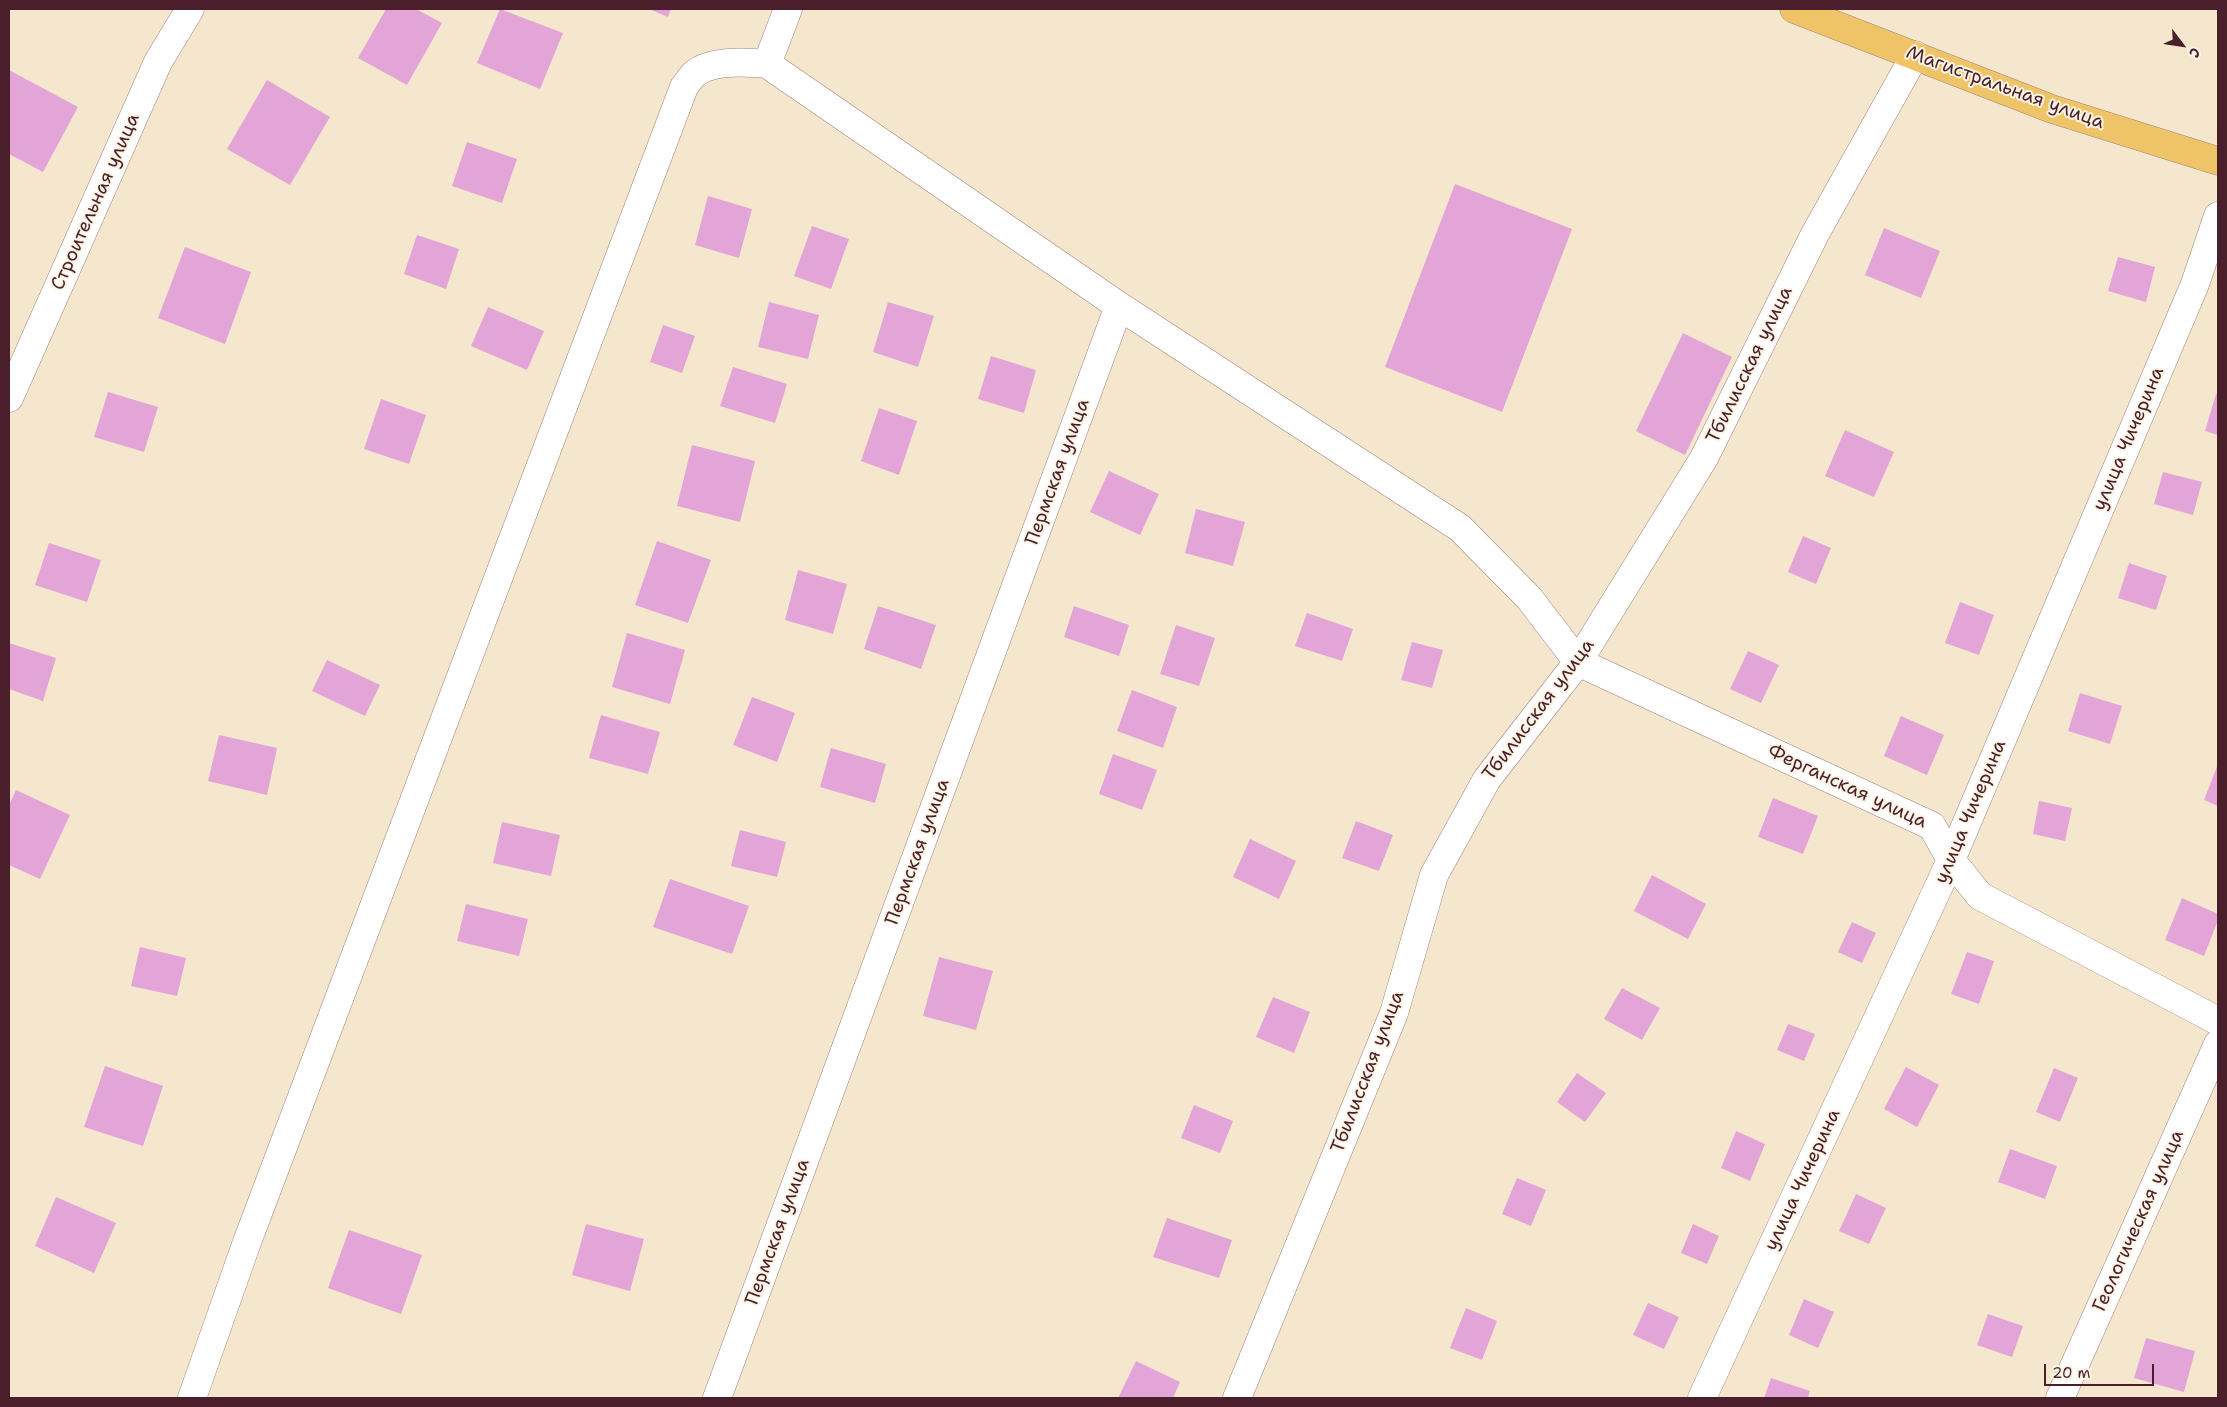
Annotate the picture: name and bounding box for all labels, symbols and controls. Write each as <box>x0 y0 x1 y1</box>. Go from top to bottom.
north arrow <box>2157 20 2207 70</box>
street label: Магистральная улица <box>1903 42 2107 134</box>
text: С <box>2185 44 2205 61</box>
street label: Строительная улица <box>47 110 145 294</box>
street label: Тбилисская улица <box>1702 283 1798 447</box>
street label: улица Чичерина <box>2088 364 2170 514</box>
street label: Пермская улица <box>1021 396 1095 548</box>
street label: Тбилисская улица <box>1478 635 1600 785</box>
street label: улица Чичерина <box>1930 737 2012 887</box>
street label: Ферганская улица <box>1764 740 1930 834</box>
street label: Пермская улица <box>881 776 955 928</box>
street label: Тбилисская улица <box>1327 988 1409 1156</box>
street label: улица Чичерина <box>1760 1106 1846 1254</box>
street label: Геологическая улица <box>2089 1127 2189 1315</box>
street label: Пермская улица <box>741 1156 815 1308</box>
scale bar <box>2047 1354 2157 1386</box>
text: 20 m <box>2052 1363 2091 1383</box>

